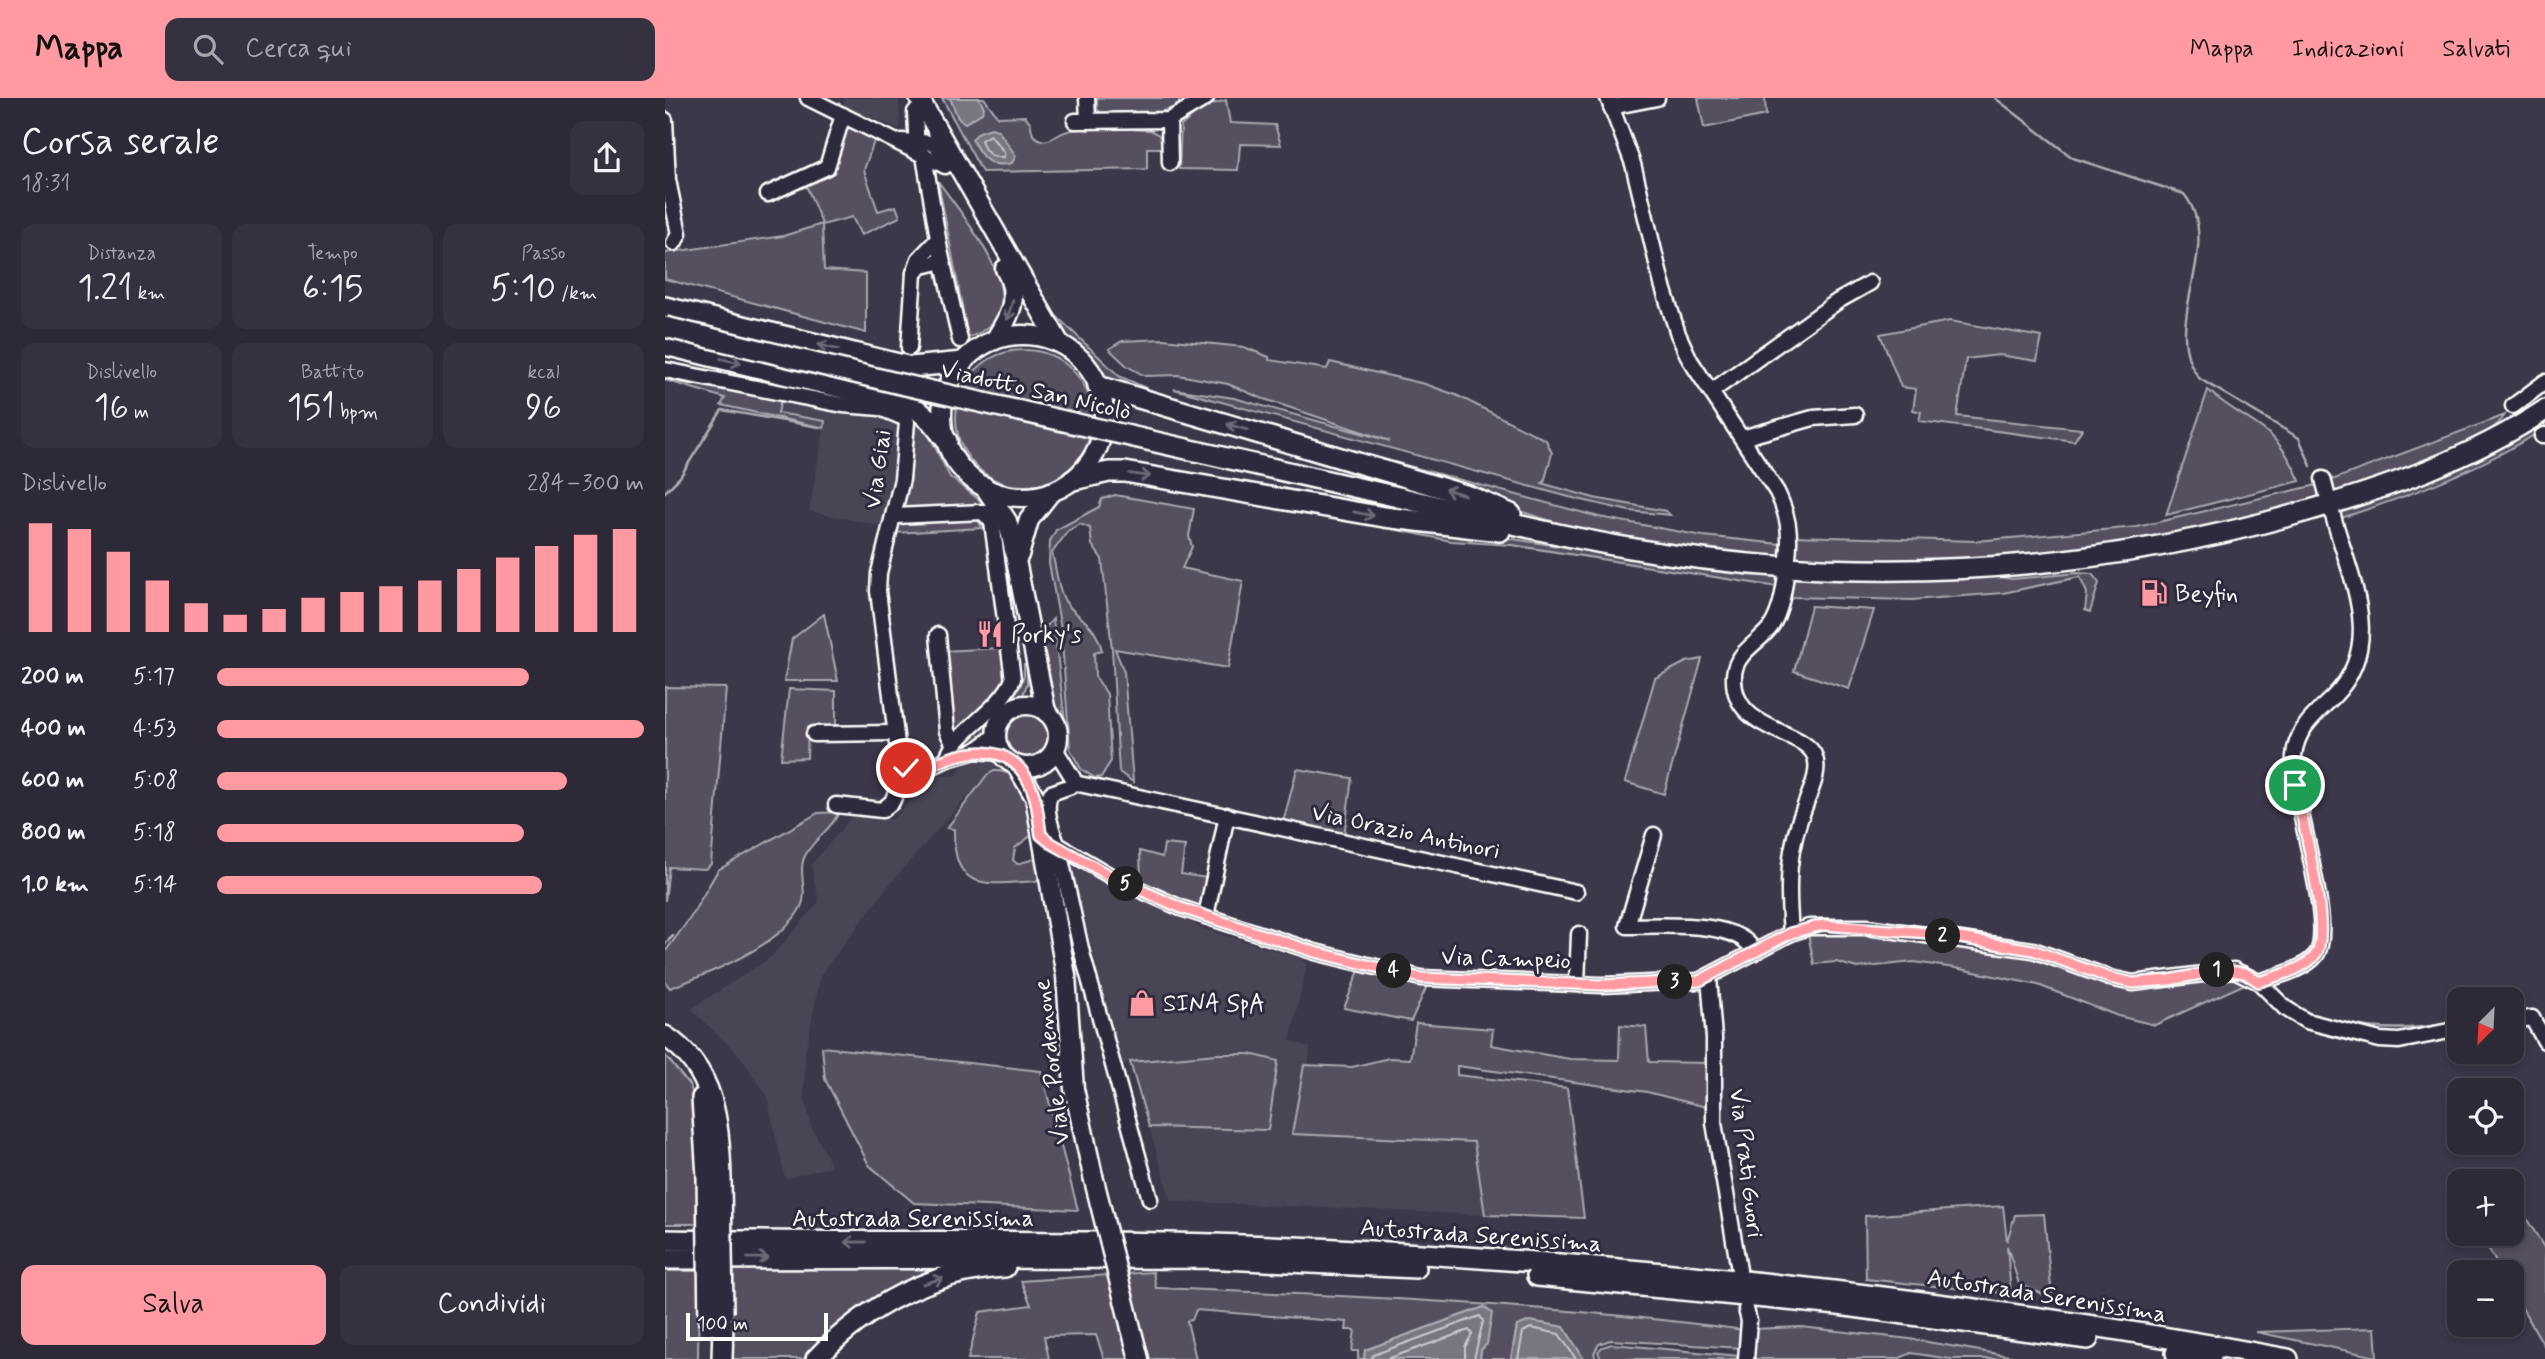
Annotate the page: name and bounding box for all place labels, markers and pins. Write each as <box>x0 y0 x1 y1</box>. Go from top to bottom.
fuel station icon: Beyfin <box>2139 578 2169 608</box>
place label: Beyfin <box>2175 579 2238 610</box>
restaurant icon: Porky's <box>975 619 1005 649</box>
place label: Porky's <box>1011 620 1082 651</box>
pin <box>876 738 936 798</box>
pin <box>2265 755 2325 815</box>
pin: 5 <box>1109 866 1143 902</box>
pin: 2 <box>1925 918 1961 954</box>
pin: 1 <box>2199 952 2235 988</box>
pin: 4 <box>1377 954 1411 988</box>
pin: 3 <box>1657 964 1693 1000</box>
shop icon: SINA SpA <box>1127 988 1157 1018</box>
place label: SINA SpA <box>1163 989 1265 1020</box>

